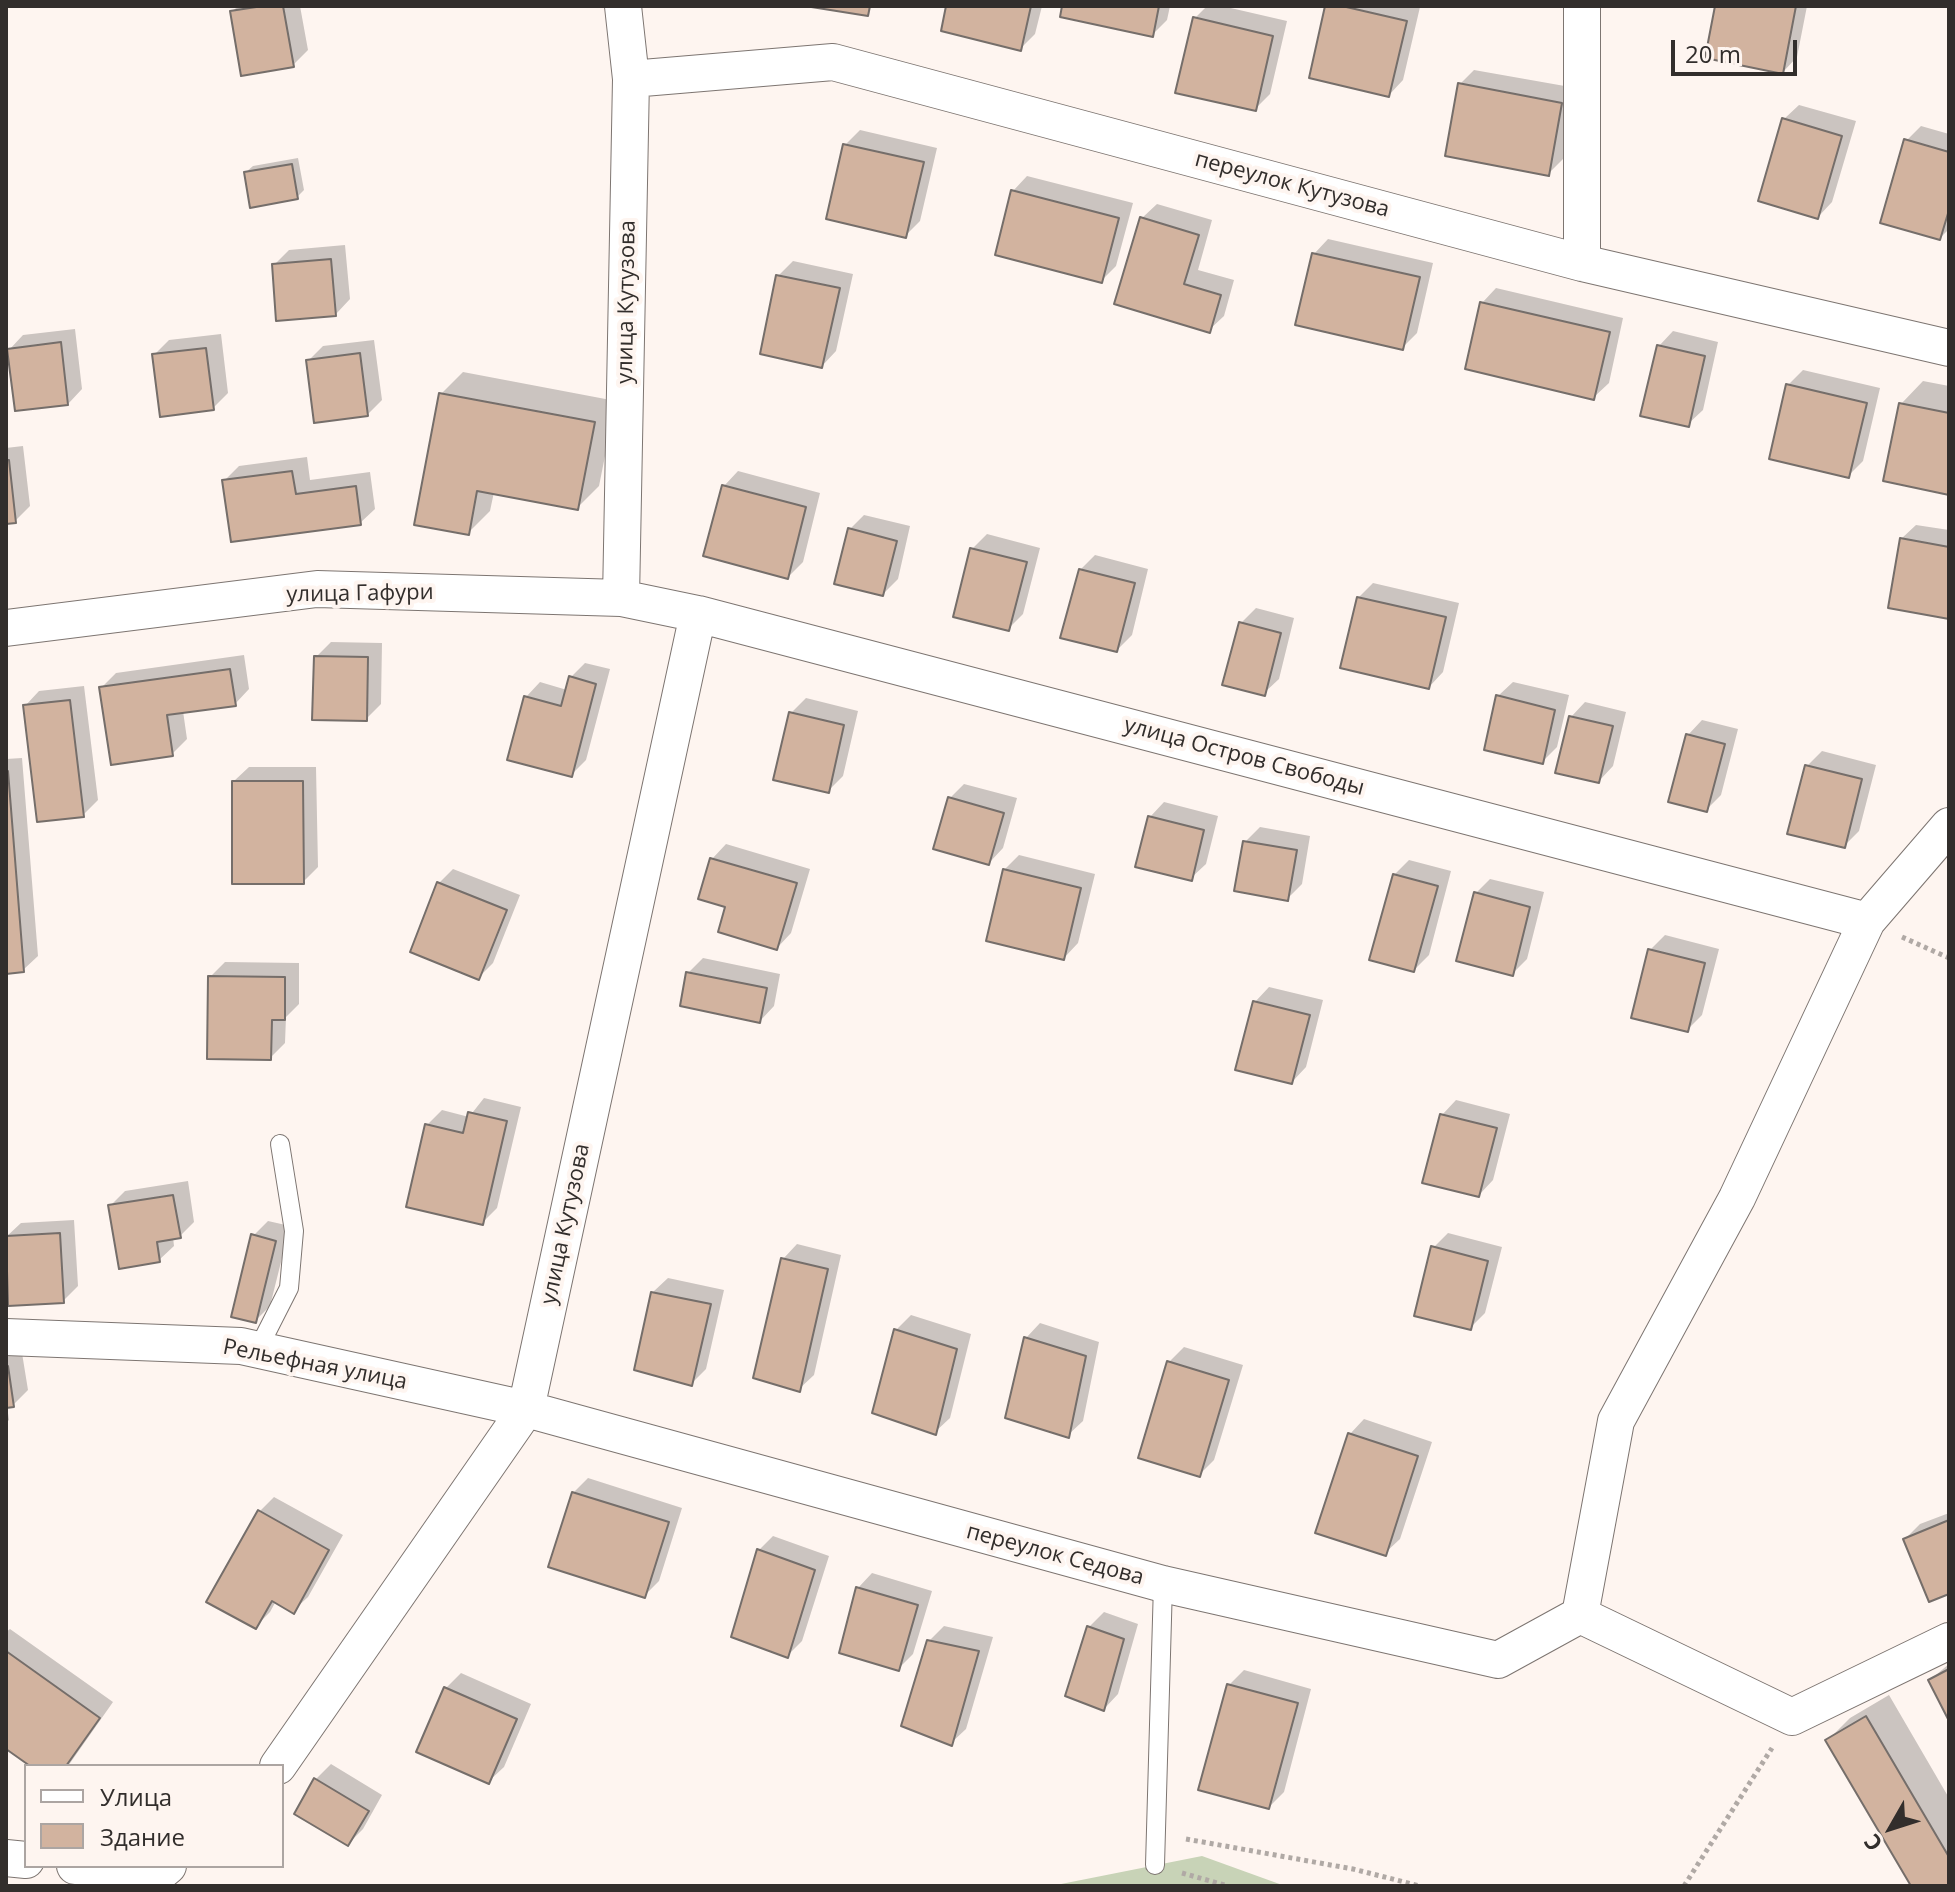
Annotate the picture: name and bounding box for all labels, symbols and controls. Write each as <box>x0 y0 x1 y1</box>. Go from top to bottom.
scale bar <box>1675 24 1801 74</box>
text: 20 m <box>1685 37 1741 70</box>
street label: переулок Кутузова <box>1192 146 1392 224</box>
street label: улица Кутузова <box>612 220 642 384</box>
street label: улица Гафури <box>286 580 434 608</box>
street label: улица Остров Свободы <box>1121 712 1367 802</box>
street label: улица Кутузова <box>536 1141 596 1307</box>
street label: Рельефная улица <box>221 1334 409 1396</box>
street label: переулок Седова <box>963 1519 1147 1591</box>
legend <box>24 1764 284 1868</box>
text: Улица <box>100 1780 172 1813</box>
north arrow <box>1851 1788 1931 1868</box>
text: Здание <box>100 1820 185 1853</box>
text: С <box>1856 1828 1888 1858</box>

